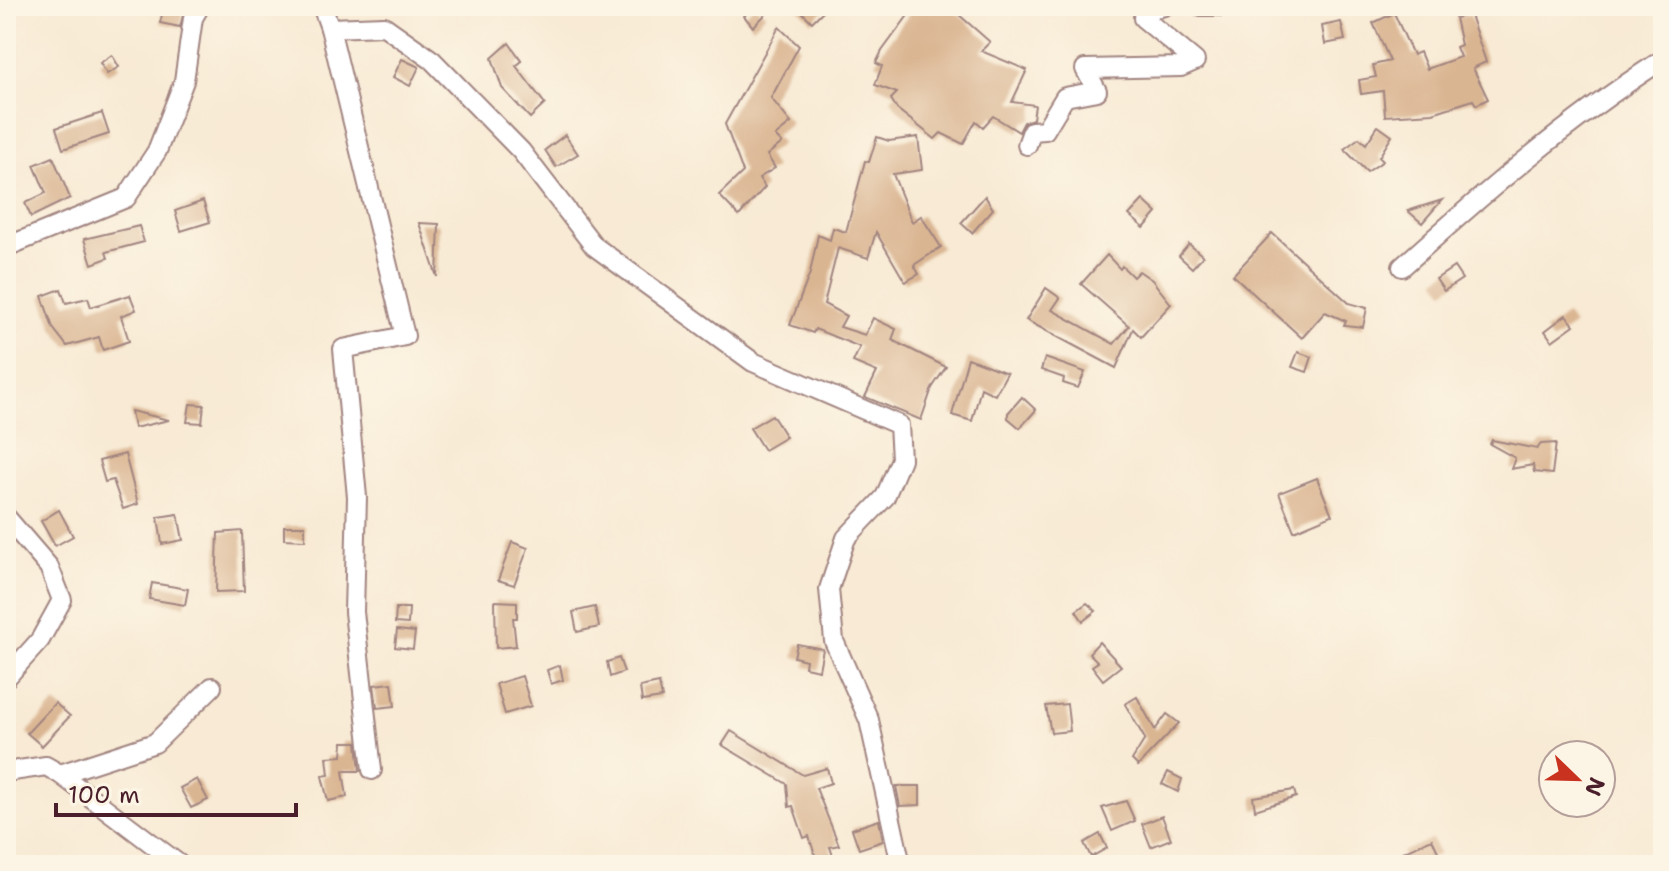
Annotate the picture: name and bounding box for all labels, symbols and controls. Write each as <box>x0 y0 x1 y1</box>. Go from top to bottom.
north arrow <box>1537 739 1617 819</box>
scale bar <box>56 767 296 817</box>
text: N <box>1578 773 1612 800</box>
text: 100 m <box>68 779 140 811</box>

